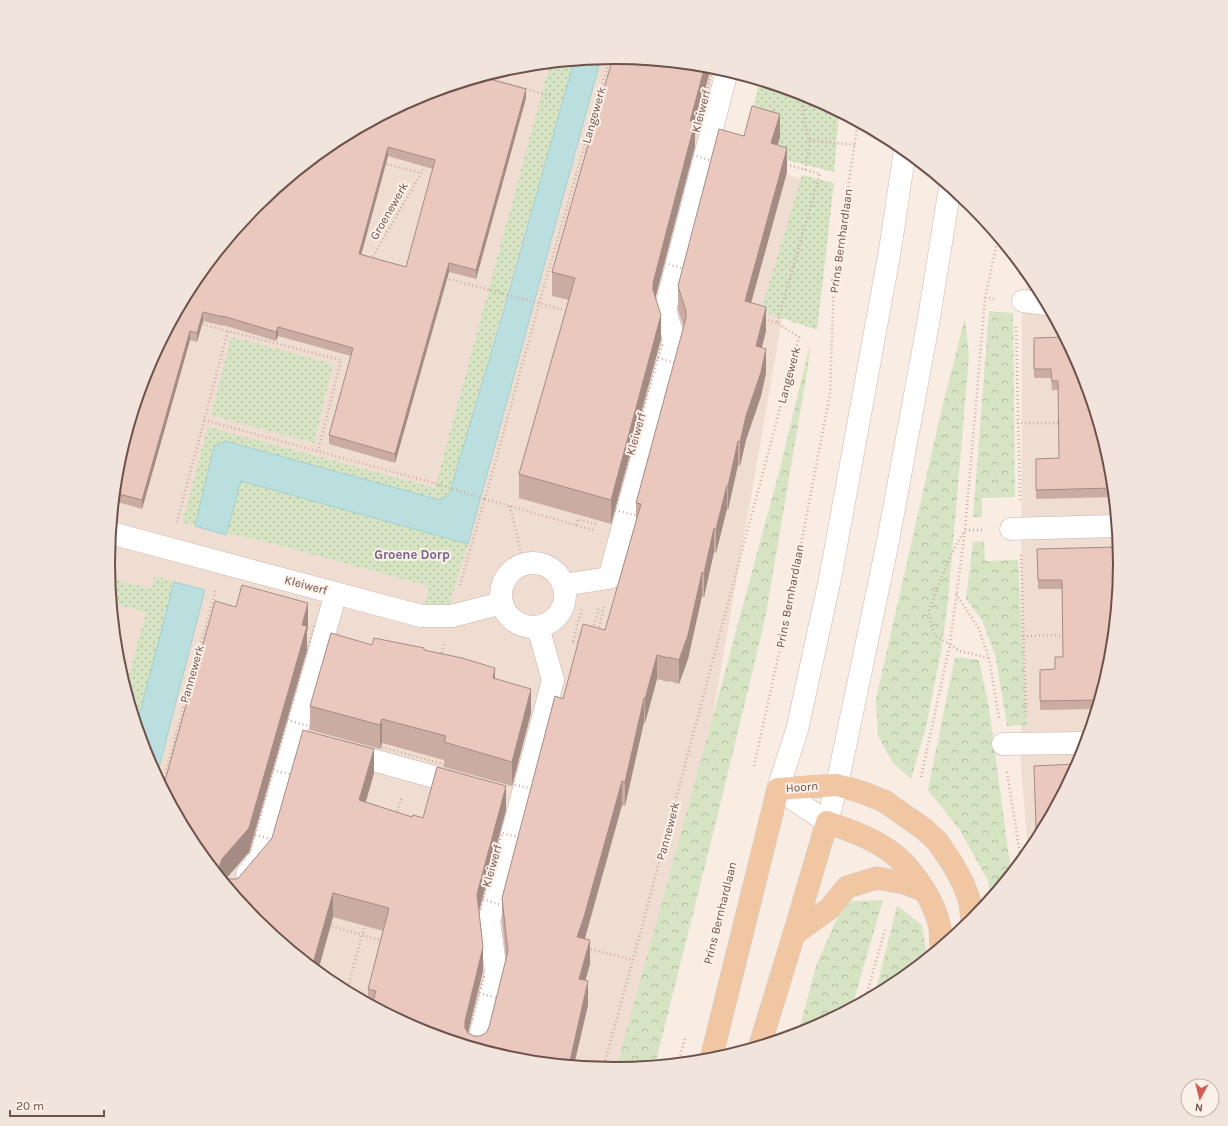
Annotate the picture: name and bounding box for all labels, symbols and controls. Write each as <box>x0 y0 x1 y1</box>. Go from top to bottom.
street label: Langewerk <box>579 85 609 145</box>
street label: Kleiwerf <box>689 87 714 134</box>
street label: Groenewerk <box>367 180 411 242</box>
street label: Prins Bernhardlaan <box>827 188 855 294</box>
street label: Langewerk <box>775 345 803 405</box>
street label: Kleiwerf <box>623 410 649 457</box>
street label: Prins Bernhardlaan <box>773 543 807 649</box>
district label: Groene Dorp <box>374 547 450 562</box>
street label: Kleiwerf <box>283 573 330 598</box>
street label: Pannewerk <box>177 643 207 705</box>
street label: Hoorn <box>785 779 819 795</box>
street label: Pannewerk <box>653 800 683 862</box>
street label: Kleiwerf <box>479 842 505 889</box>
street label: Prins Bernhardlaan <box>700 860 740 966</box>
north arrow <box>1180 1078 1220 1118</box>
scale bar <box>10 1092 104 1118</box>
text: 20 m <box>16 1099 44 1113</box>
text: N <box>1194 1100 1204 1114</box>

